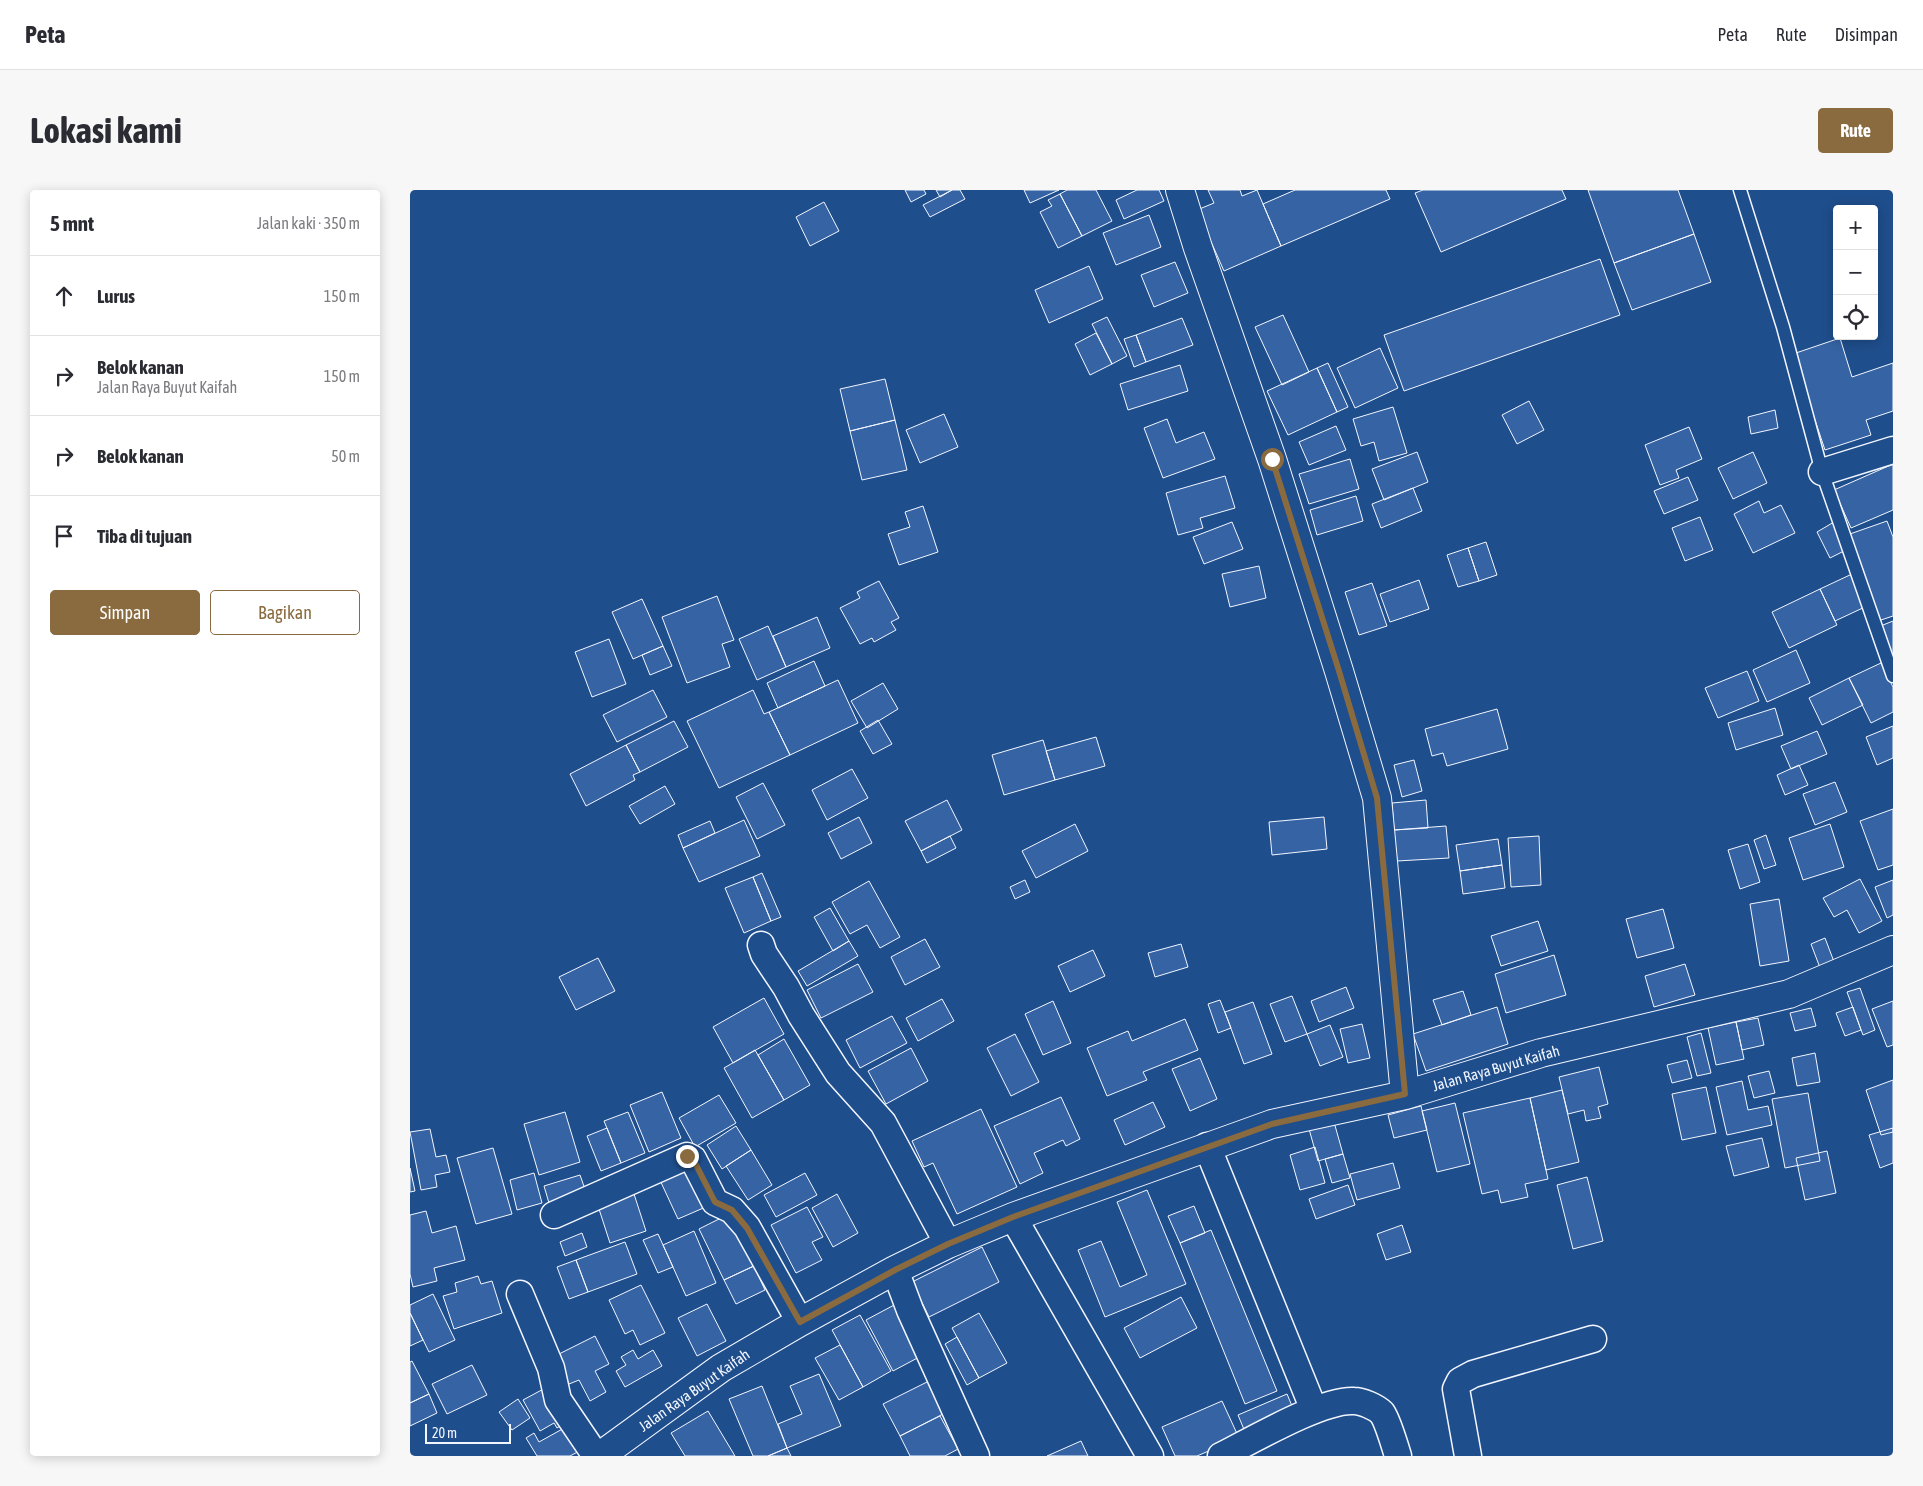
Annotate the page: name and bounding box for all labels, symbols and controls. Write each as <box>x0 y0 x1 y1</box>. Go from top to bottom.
text: Peta <box>25 21 66 48</box>
text: Peta <box>1717 24 1748 45</box>
text: Rute <box>1776 24 1807 45</box>
text: Disimpan <box>1835 24 1898 45</box>
button: Rute <box>1818 108 1893 153</box>
text: Lokasi kami <box>30 110 182 150</box>
map controls <box>1833 205 1878 340</box>
button: + <box>1833 205 1878 250</box>
text: 5 mnt <box>50 211 94 235</box>
text: Jalan kaki · 350 m <box>257 214 360 232</box>
button: − <box>1833 250 1878 295</box>
icon: ahead <box>50 282 78 310</box>
text: Lurus <box>97 285 135 307</box>
text: 150 m <box>324 287 360 305</box>
button: locate <box>1833 295 1878 340</box>
text: Belok kanan <box>97 356 184 378</box>
icon: right <box>50 362 78 390</box>
text: 150 m <box>324 367 360 385</box>
text: Jalan Raya Buyut Kaifah <box>97 378 237 396</box>
icon: right <box>50 442 78 470</box>
text: Belok kanan <box>97 445 184 467</box>
text: 50 m <box>331 447 360 465</box>
route start <box>1261 448 1284 471</box>
icon: arrive <box>50 522 78 550</box>
text: Tiba di tujuan <box>97 525 192 547</box>
button: Simpan <box>50 590 200 635</box>
button: Bagikan <box>210 590 360 635</box>
street label: Jalan Raya Buyut Kaifah <box>1430 1042 1562 1094</box>
route end <box>676 1145 699 1168</box>
street label: Jalan Raya Buyut Kaifah <box>635 1345 753 1435</box>
scale bar <box>425 1421 511 1444</box>
text: 20 m <box>432 1425 457 1441</box>

